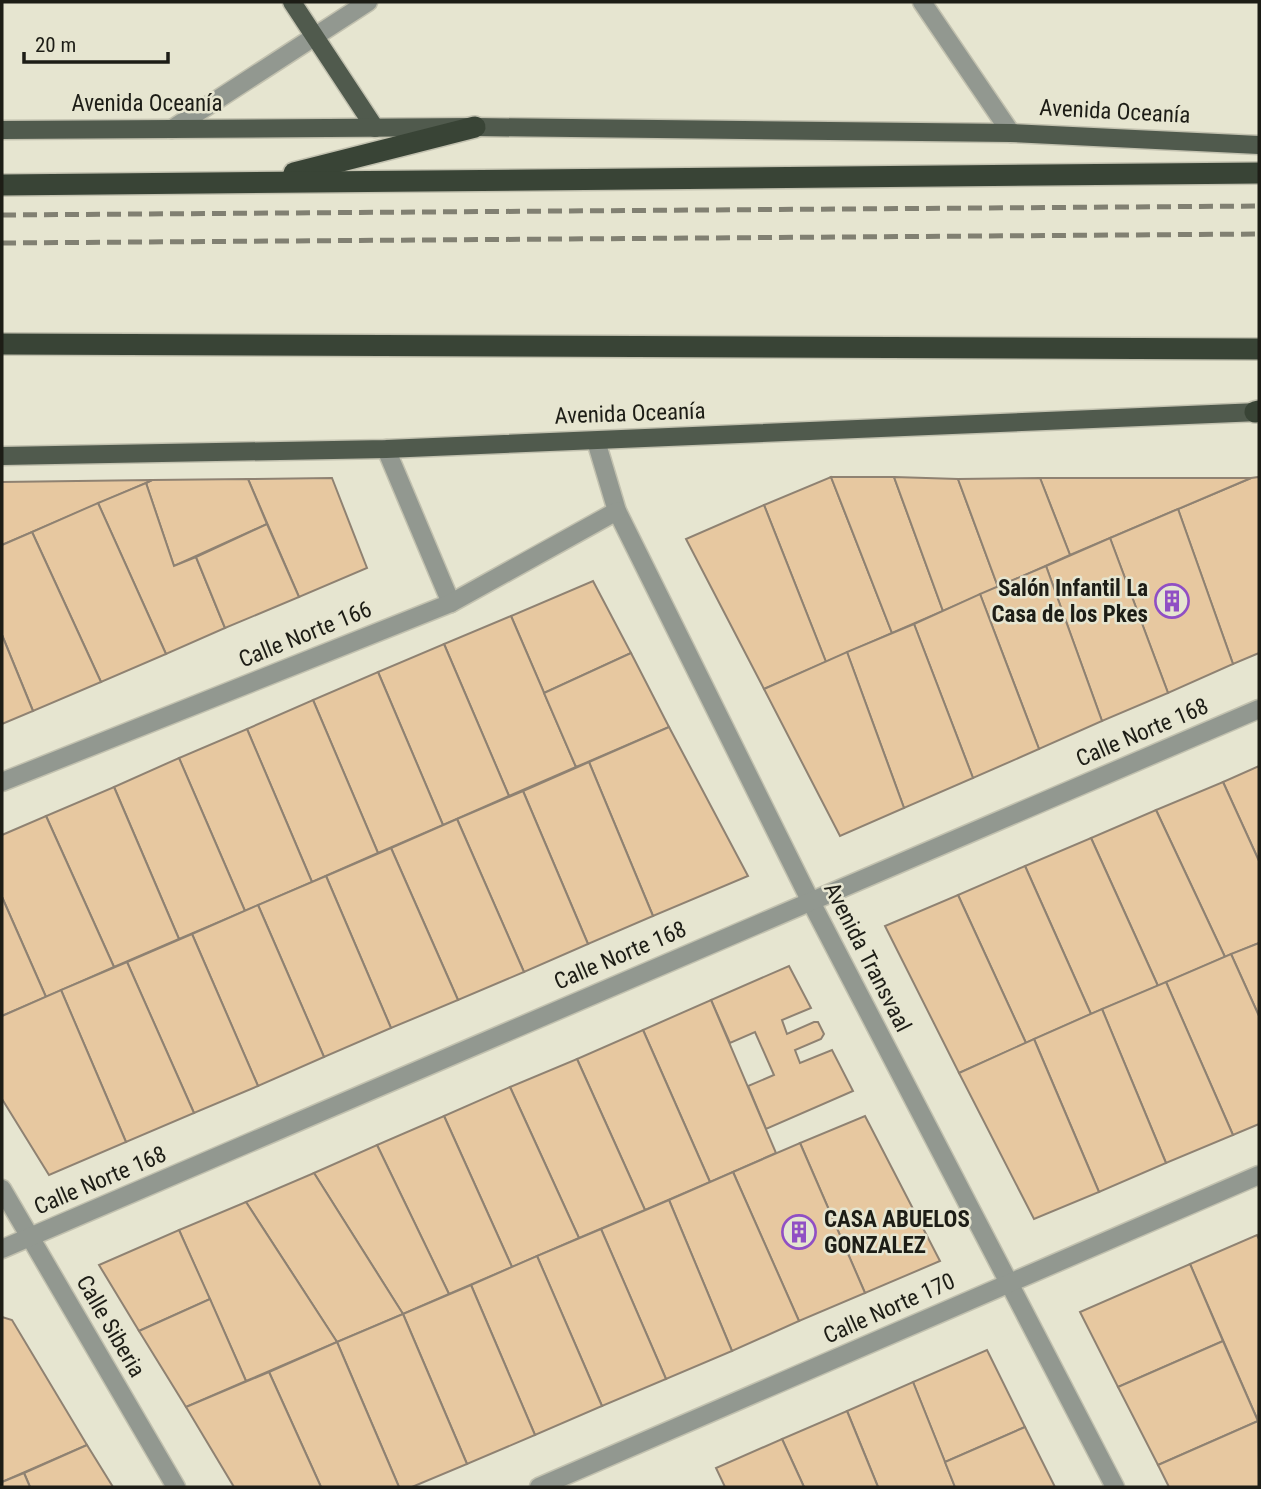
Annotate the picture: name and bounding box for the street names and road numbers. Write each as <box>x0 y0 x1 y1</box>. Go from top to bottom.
street label: Avenida Oceanía <box>71 90 223 117</box>
street label: Avenida Oceanía <box>1039 94 1191 129</box>
street label: Avenida Oceanía <box>554 397 706 430</box>
street label: Calle Norte 166 <box>235 596 376 673</box>
street label: Calle Norte 168 <box>1072 692 1212 772</box>
street label: Avenida Transvaal <box>818 878 917 1036</box>
street label: Calle Norte 168 <box>550 915 690 995</box>
street label: Calle Norte 168 <box>30 1140 170 1220</box>
street label: Calle Norte 170 <box>819 1267 959 1349</box>
street label: Calle Siberia <box>71 1270 151 1382</box>

